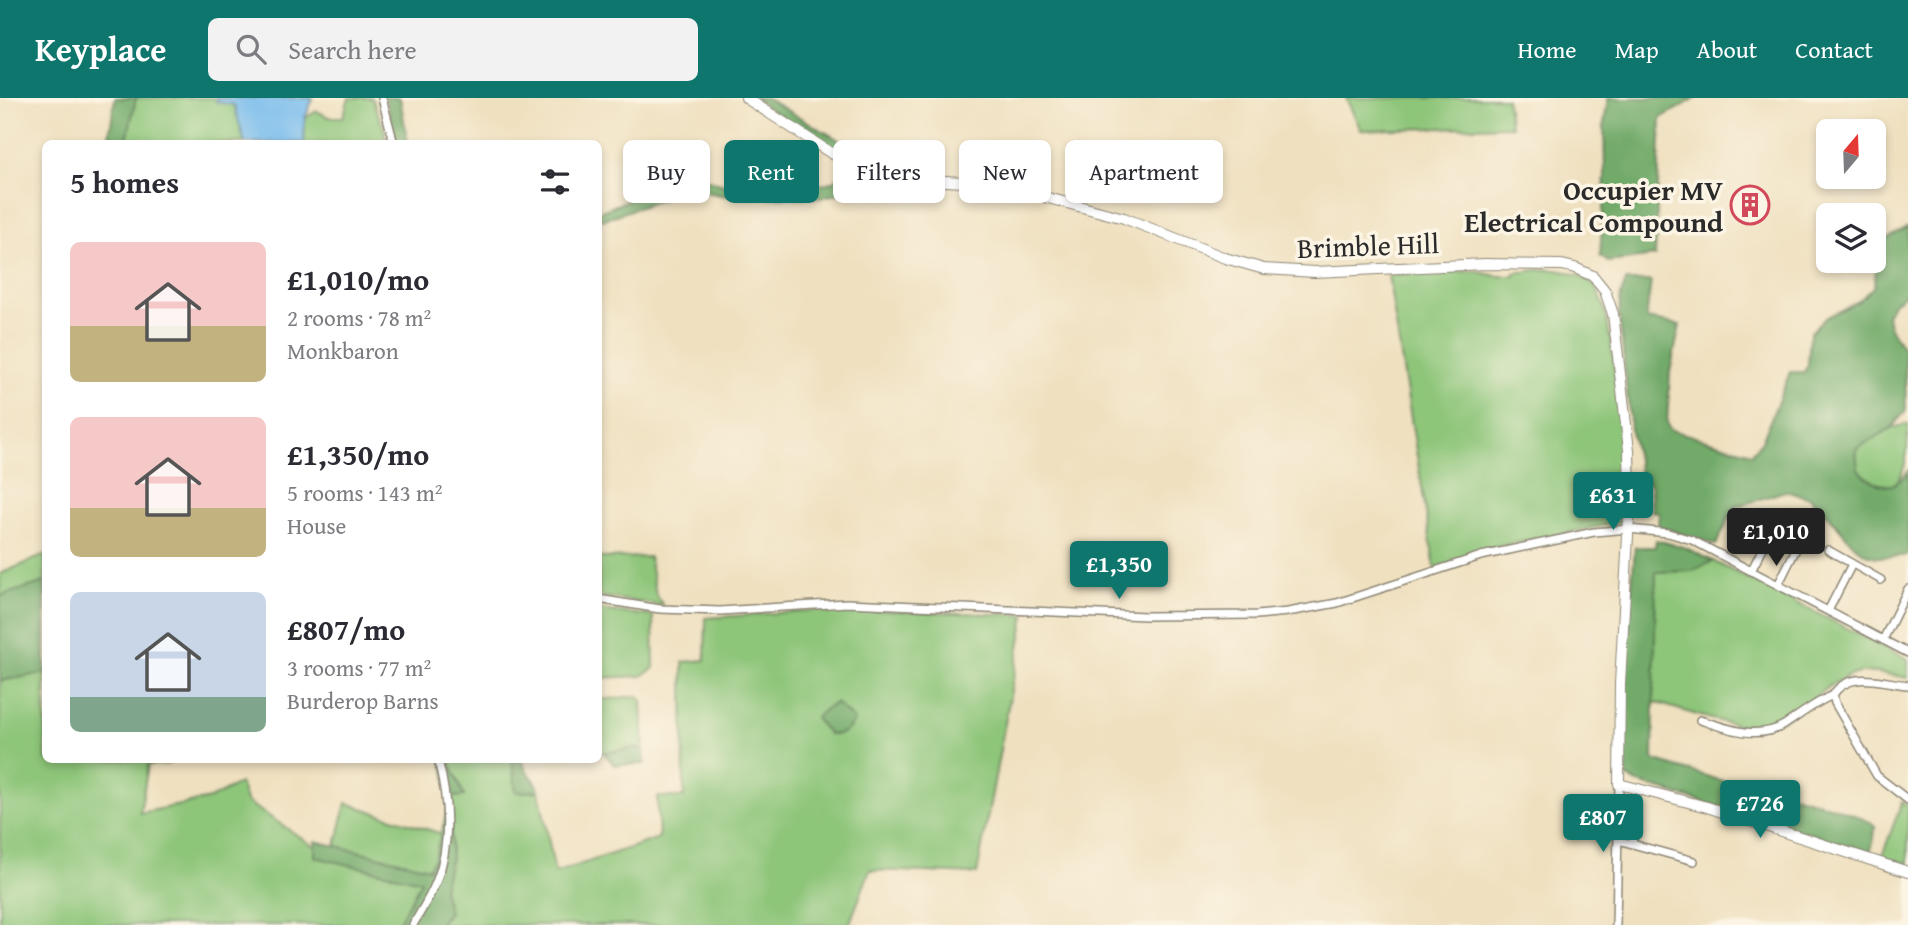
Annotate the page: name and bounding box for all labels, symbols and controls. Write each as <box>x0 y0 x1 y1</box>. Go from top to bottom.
search box <box>208 18 698 81</box>
text: Keyplace <box>35 25 166 73</box>
icon: search <box>232 30 270 68</box>
text: Search here <box>288 30 417 69</box>
text: Home <box>1518 32 1577 67</box>
text: Map <box>1615 32 1659 67</box>
text: About <box>1697 32 1757 67</box>
text: Contact <box>1795 32 1873 67</box>
north arrow <box>1816 119 1886 189</box>
map controls <box>1816 119 1886 273</box>
chip: Buy <box>623 140 710 203</box>
chip: Rent <box>724 140 819 203</box>
chip: Filters <box>833 140 945 203</box>
chip: New <box>959 140 1051 203</box>
chip: Apartment <box>1065 140 1223 203</box>
text: 5 homes <box>70 160 179 204</box>
icon: filters <box>536 163 574 201</box>
place label: Occupier MV Electrical Compound <box>1464 169 1724 242</box>
building icon: Occupier MV Electrical Compound <box>1729 184 1771 226</box>
button: layers <box>1816 203 1886 273</box>
street label: Brimble Hill <box>1296 222 1440 268</box>
text: £1,010/mo <box>287 257 429 301</box>
icon: home <box>126 270 210 354</box>
text: 2 rooms · 78 m² <box>287 301 431 334</box>
text: Monkbaron <box>287 334 399 367</box>
text: £1,350/mo <box>287 432 429 476</box>
icon: home <box>126 445 210 529</box>
pin: £631 <box>1572 472 1654 532</box>
text: 5 rooms · 143 m² <box>287 476 442 509</box>
text: £631 <box>1589 478 1637 511</box>
pin: £1,010 <box>1719 508 1833 568</box>
text: House <box>287 509 346 542</box>
text: £1,010 <box>1743 514 1809 547</box>
pin: £1,350 <box>1062 542 1176 601</box>
text: £1,350 <box>1086 547 1152 580</box>
text: £807/mo <box>287 607 405 651</box>
icon: home <box>126 620 210 704</box>
text: 3 rooms · 77 m² <box>287 651 431 684</box>
text: Burderop Barns <box>287 684 439 717</box>
pin: £726 <box>1719 780 1801 840</box>
text: £726 <box>1736 786 1784 819</box>
pin: £807 <box>1562 794 1644 854</box>
text: £807 <box>1579 800 1627 833</box>

